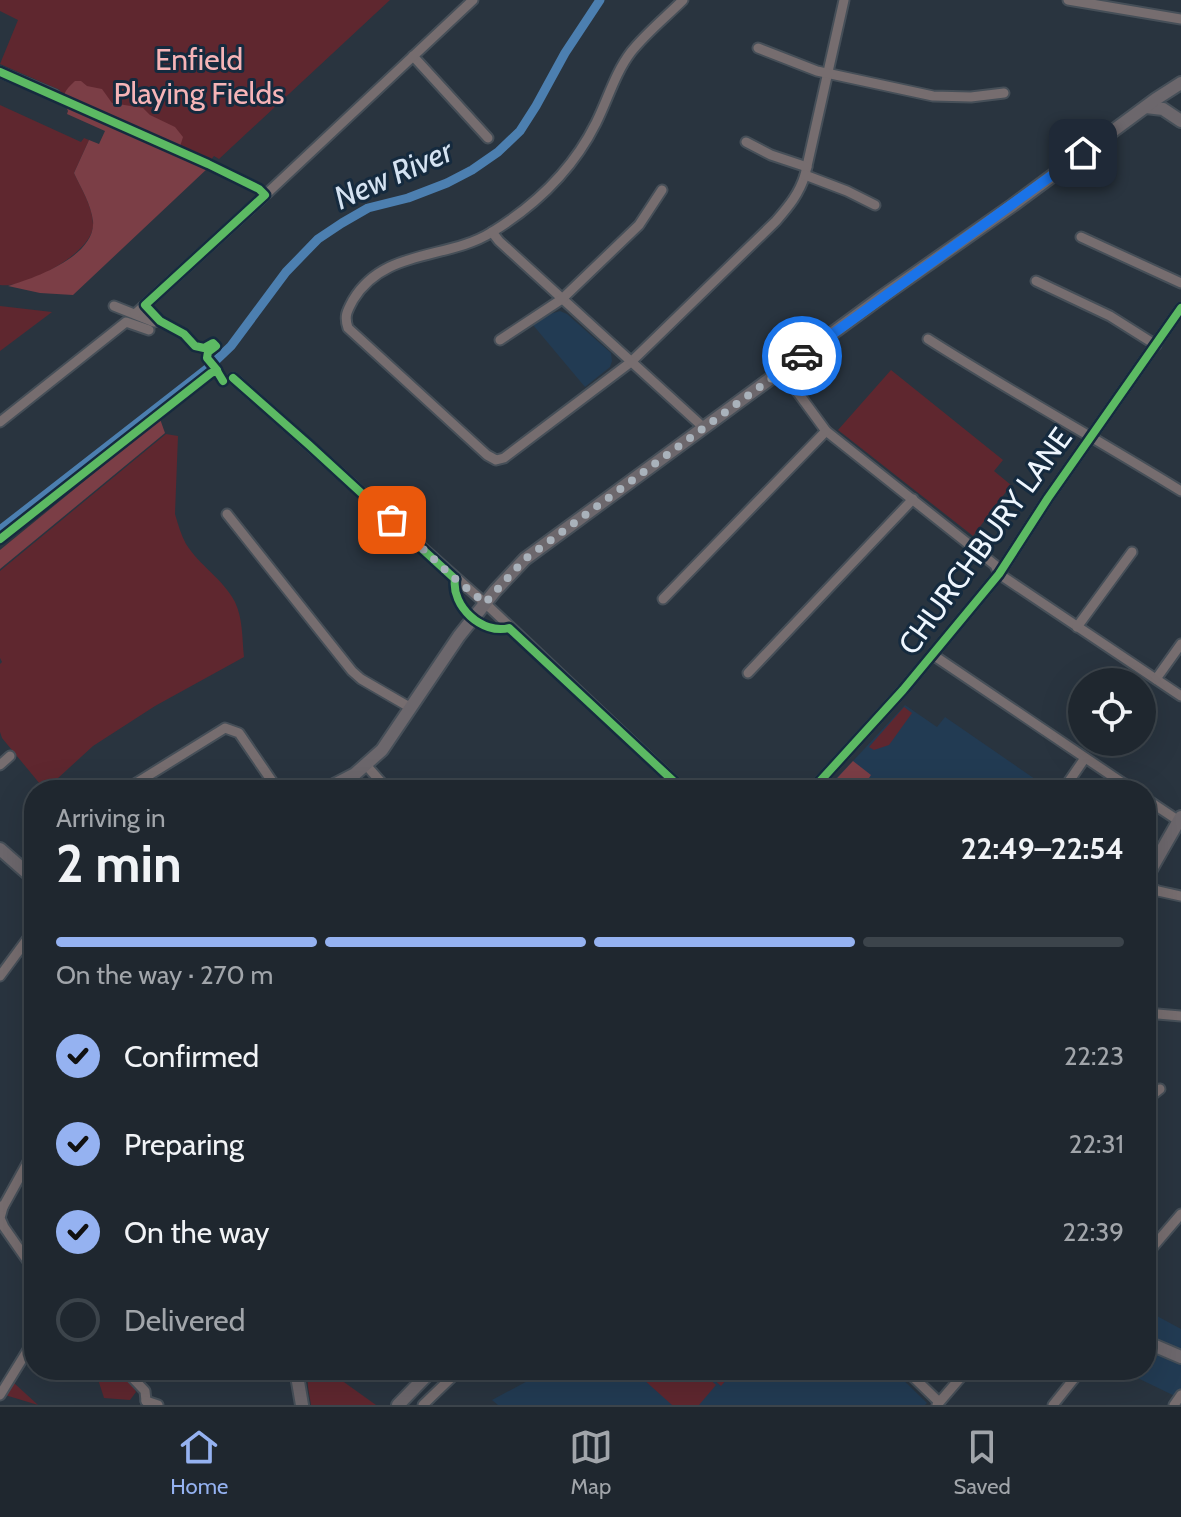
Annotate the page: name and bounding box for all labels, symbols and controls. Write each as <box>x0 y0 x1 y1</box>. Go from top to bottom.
park label: Enfield Playing Fields <box>113 41 285 112</box>
pin <box>1049 119 1117 187</box>
water label: New River <box>328 130 460 217</box>
icon: home <box>1061 131 1105 175</box>
courier <box>762 316 842 396</box>
icon: car <box>780 334 824 378</box>
street label: CHURCHBURY LANE <box>890 420 1080 662</box>
pin <box>358 486 426 554</box>
icon: bag <box>370 498 414 542</box>
map controls <box>1068 668 1156 756</box>
button: locate <box>1068 668 1156 756</box>
text: Arriving in <box>56 802 166 834</box>
text: 22:49–22:54 <box>961 830 1124 867</box>
text: 2 min <box>56 832 182 895</box>
text: On the way · 270 m <box>56 959 273 991</box>
icon: check <box>56 1034 100 1078</box>
text: Confirmed <box>124 1038 259 1075</box>
text: 22:23 <box>1064 1040 1124 1072</box>
icon: check <box>56 1122 100 1166</box>
text: Preparing <box>124 1126 244 1163</box>
text: 22:31 <box>1069 1128 1124 1160</box>
icon: check <box>56 1210 100 1254</box>
text: On the way <box>124 1214 269 1251</box>
text: 22:39 <box>1063 1216 1124 1248</box>
text: Delivered <box>124 1302 245 1339</box>
tab: Home <box>170 1425 228 1500</box>
tab: Map <box>569 1425 613 1500</box>
tab: Saved <box>954 1425 1011 1500</box>

